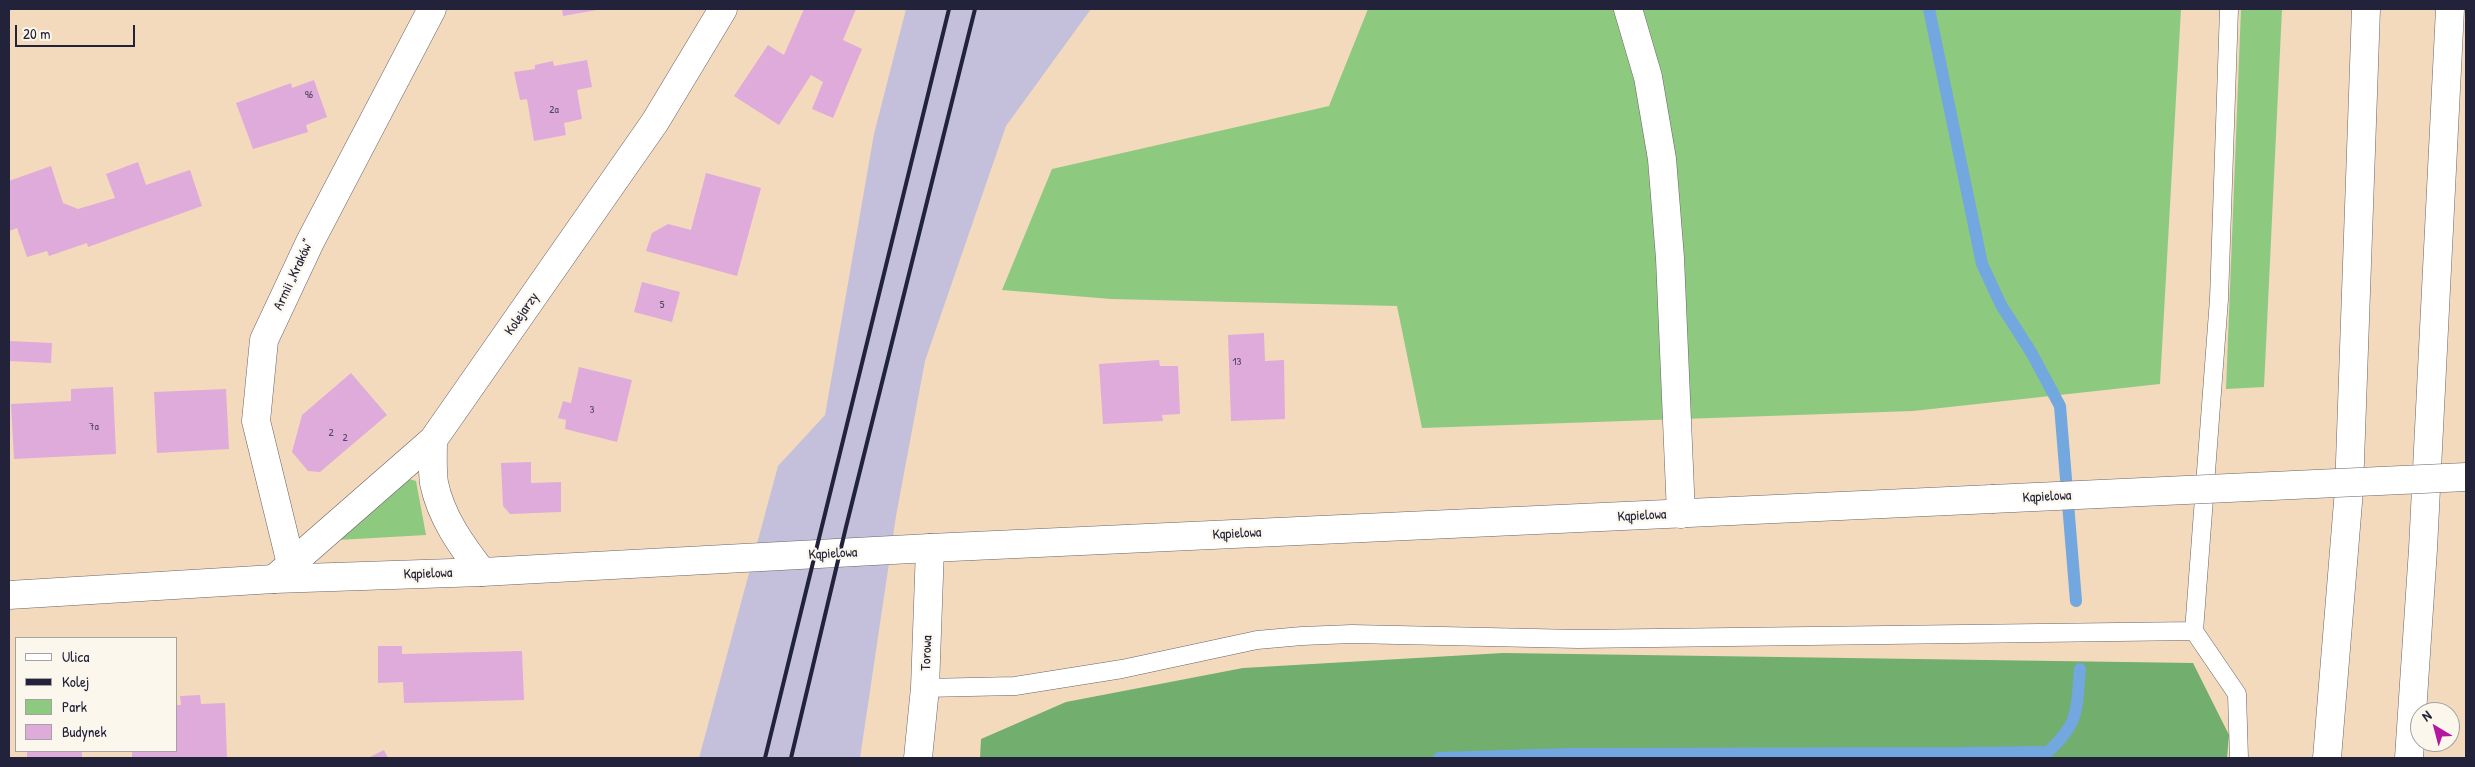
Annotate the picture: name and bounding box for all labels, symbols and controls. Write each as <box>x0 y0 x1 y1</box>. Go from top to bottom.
scale bar <box>18 15 138 47</box>
text: 20 m <box>23 23 50 44</box>
house number: 96 <box>305 88 313 102</box>
house number: 2a <box>549 103 559 117</box>
street label: Armii „Kraków” <box>270 237 318 313</box>
street label: Kolejarzy <box>501 289 543 339</box>
house number: 5 <box>660 298 664 312</box>
house number: 13 <box>1233 355 1241 369</box>
house number: 3 <box>590 403 594 417</box>
house number: 7a <box>89 420 99 434</box>
house number: 2 <box>328 426 334 440</box>
house number: 2 <box>342 431 348 445</box>
street label: Kąpielowa <box>2022 487 2072 507</box>
street label: Kąpielowa <box>1617 506 1667 526</box>
street label: Kąpielowa <box>1212 524 1262 544</box>
street label: Kąpielowa <box>808 544 858 564</box>
street label: Kąpielowa <box>403 565 453 583</box>
street label: Torowa <box>918 635 936 671</box>
legend <box>15 637 178 752</box>
text: Ulica <box>62 646 89 667</box>
text: Kolej <box>62 671 89 692</box>
text: Park <box>62 696 87 717</box>
north arrow <box>2410 702 2460 752</box>
text: N <box>2418 706 2435 725</box>
text: Budynek <box>62 721 107 742</box>

